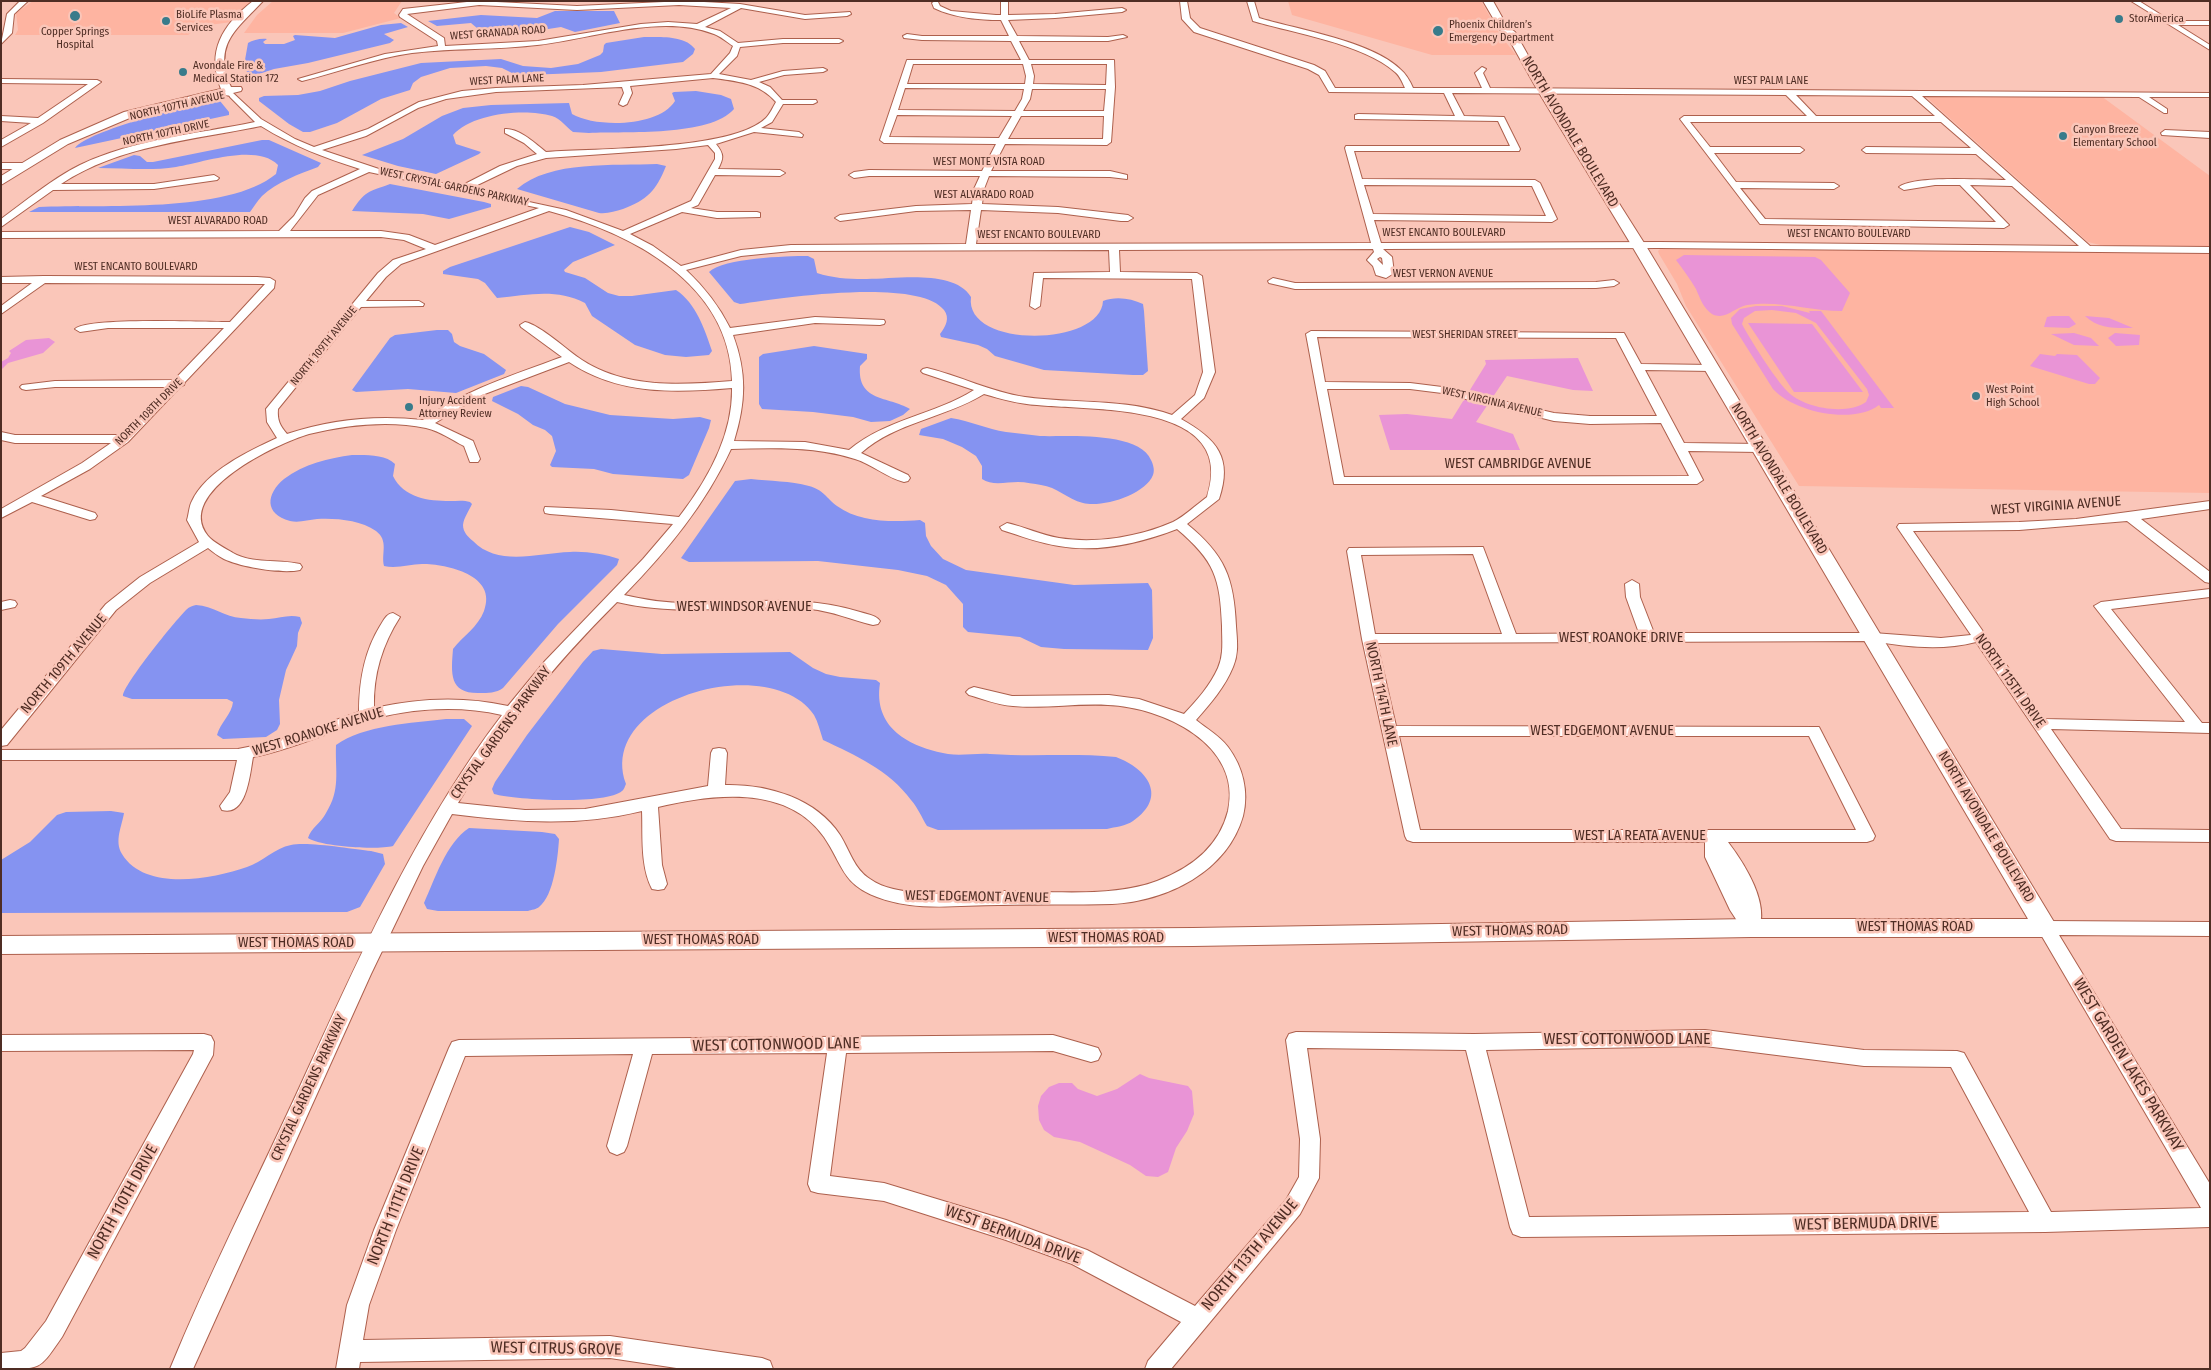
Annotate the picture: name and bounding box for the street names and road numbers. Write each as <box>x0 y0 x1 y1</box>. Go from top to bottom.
street label: WEST GRANADA ROAD <box>450 23 546 43</box>
street label: NORTH AVONDALE BOULEVARD <box>1518 53 1622 211</box>
street label: WEST PALM LANE <box>469 71 545 89</box>
street label: WEST PALM LANE <box>1734 74 1808 88</box>
street label: NORTH 107TH AVENUE <box>128 89 226 123</box>
street label: NORTH 107TH DRIVE <box>121 117 211 149</box>
street label: WEST MONTE VISTA ROAD <box>933 155 1045 169</box>
street label: WEST CRYSTAL GARDENS PARKWAY <box>378 165 530 209</box>
street label: WEST ALVARADO ROAD <box>934 188 1034 202</box>
street label: WEST ALVARADO ROAD <box>168 214 268 228</box>
street label: WEST ENCANTO BOULEVARD <box>1382 226 1506 240</box>
street label: WEST ENCANTO BOULEVARD <box>1787 227 1911 241</box>
street label: WEST ENCANTO BOULEVARD <box>977 228 1101 242</box>
street label: WEST ENCANTO BOULEVARD <box>74 260 198 274</box>
street label: WEST VERNON AVENUE <box>1393 267 1493 281</box>
street label: NORTH 109TH AVENUE <box>288 304 360 388</box>
street label: WEST SHERIDAN STREET <box>1412 328 1518 342</box>
street label: NORTH 108TH DRIVE <box>113 376 185 448</box>
street label: WEST VIRGINIA AVENUE <box>1441 384 1543 420</box>
street label: NORTH AVONDALE BOULEVARD <box>1727 400 1831 558</box>
street label: WEST CAMBRIDGE AVENUE <box>1445 456 1591 472</box>
street label: WEST VIRGINIA AVENUE <box>1990 493 2122 519</box>
street label: WEST WINDSOR AVENUE <box>677 599 811 615</box>
street label: NORTH 109TH AVENUE <box>18 611 110 717</box>
street label: WEST ROANOKE DRIVE <box>1559 630 1683 646</box>
street label: NORTH 115TH DRIVE <box>1971 631 2049 731</box>
street label: NORTH 114TH LANE <box>1362 640 1400 748</box>
street label: CRYSTAL GARDENS PARKWAY <box>447 663 555 803</box>
street label: WEST ROANOKE AVENUE <box>251 704 385 760</box>
street label: WEST EDGEMONT AVENUE <box>1530 723 1674 739</box>
street label: NORTH AVONDALE BOULEVARD <box>1934 748 2038 906</box>
street label: WEST LA REATA AVENUE <box>1574 828 1706 844</box>
street label: WEST EDGEMONT AVENUE <box>905 887 1049 907</box>
street label: WEST THOMAS ROAD <box>1857 919 1973 935</box>
street label: WEST THOMAS ROAD <box>1452 922 1568 940</box>
street label: WEST THOMAS ROAD <box>1048 930 1164 946</box>
street label: WEST THOMAS ROAD <box>643 932 759 948</box>
street label: WEST THOMAS ROAD <box>238 935 354 951</box>
street label: WEST GARDEN LAKES PARKWAY <box>2069 975 2187 1155</box>
street label: CRYSTAL GARDENS PARKWAY <box>268 1012 350 1164</box>
street label: WEST COTTONWOOD LANE <box>1543 1030 1711 1050</box>
street label: WEST COTTONWOOD LANE <box>692 1034 860 1056</box>
street label: NORTH 110TH DRIVE <box>84 1141 162 1263</box>
street label: NORTH 111TH DRIVE <box>363 1144 429 1268</box>
street label: NORTH 113TH AVENUE <box>1198 1195 1302 1315</box>
street label: WEST BERMUDA DRIVE <box>943 1202 1083 1268</box>
street label: WEST BERMUDA DRIVE <box>1794 1213 1938 1235</box>
street label: WEST CITRUS GROVE <box>490 1338 622 1360</box>

